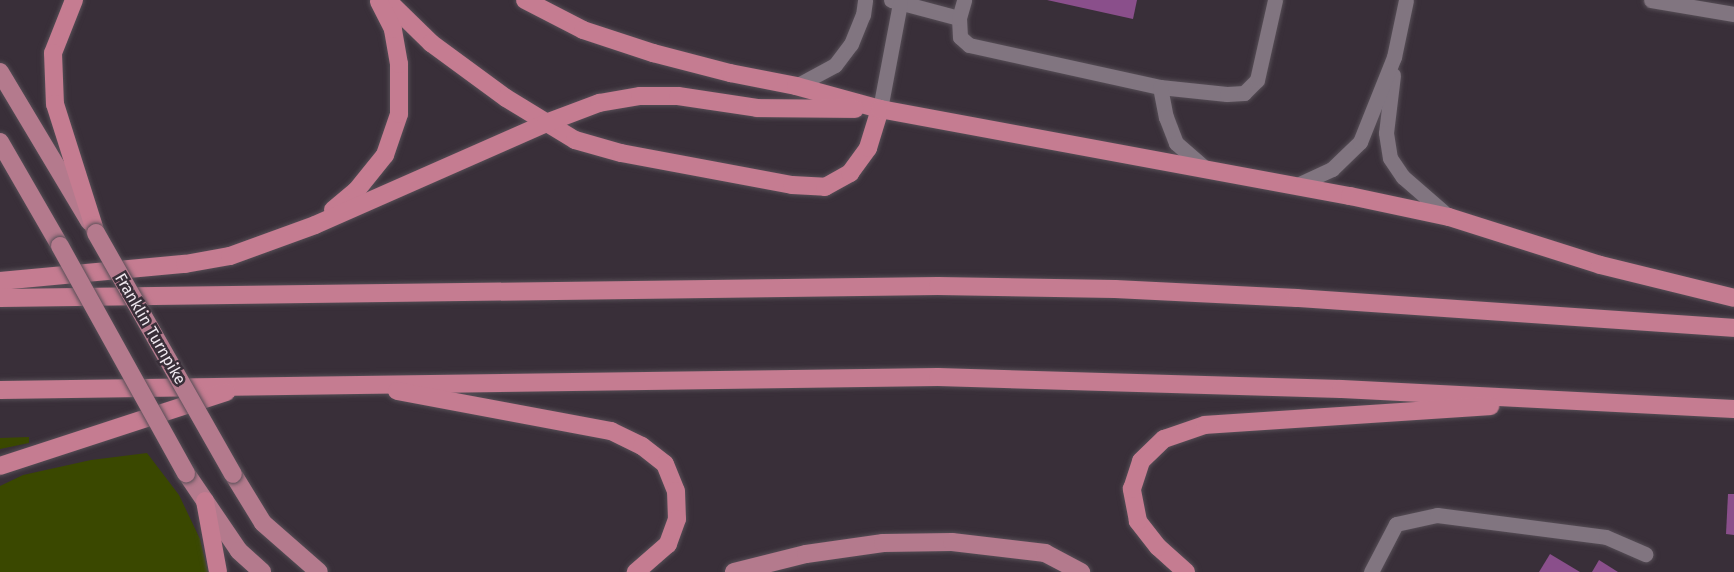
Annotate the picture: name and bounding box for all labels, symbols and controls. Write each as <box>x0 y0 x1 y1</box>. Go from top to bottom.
street label: Franklin Turnpike <box>110 270 190 388</box>

